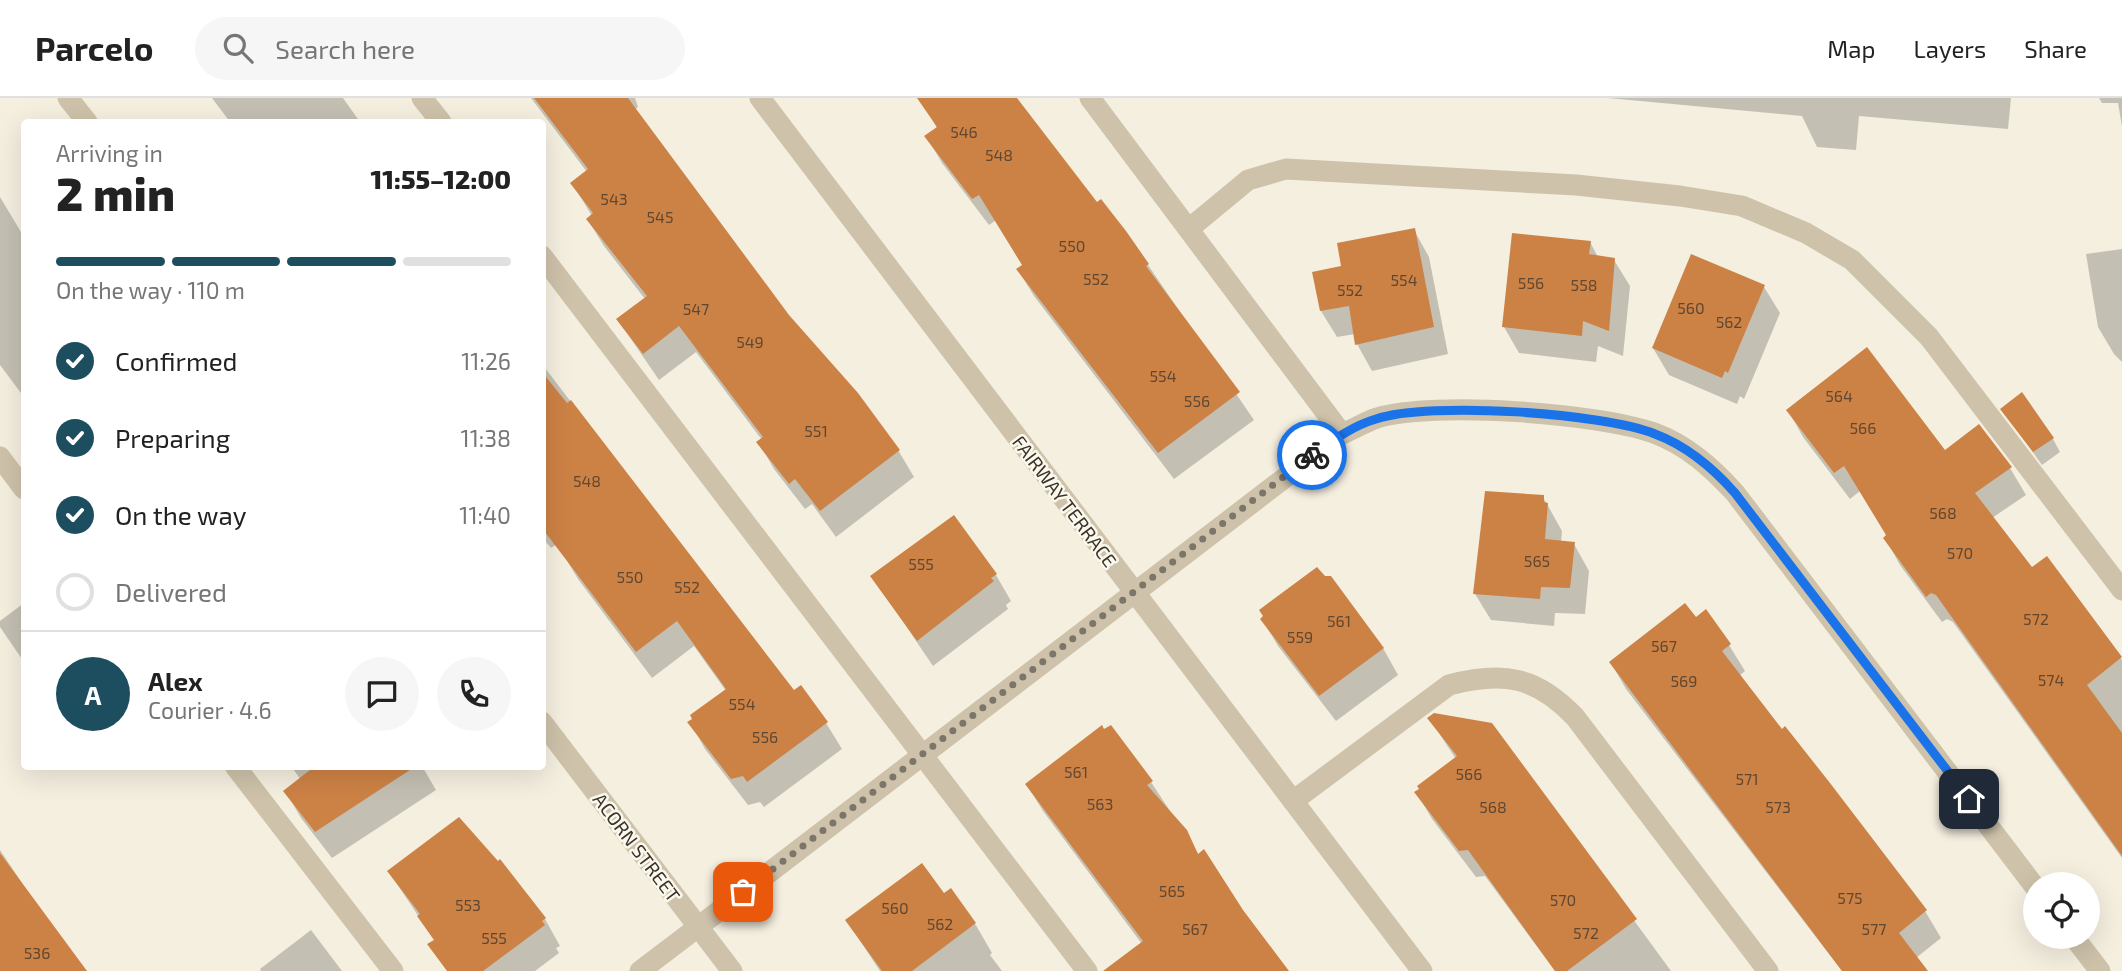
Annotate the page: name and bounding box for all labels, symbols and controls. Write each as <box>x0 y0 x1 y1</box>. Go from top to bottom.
search box <box>195 17 685 80</box>
text: Parcelo <box>35 28 153 68</box>
icon: search <box>219 29 257 67</box>
text: Search here <box>275 33 415 64</box>
text: Map <box>1827 34 1875 63</box>
text: Layers <box>1913 34 1986 63</box>
text: Share <box>2024 34 2087 63</box>
house number: 546 <box>950 122 978 141</box>
text: Arriving in <box>56 139 163 167</box>
house number: 548 <box>985 145 1013 164</box>
text: 11:55–12:00 <box>370 163 511 194</box>
text: 2 min <box>56 165 175 220</box>
house number: 543 <box>600 189 628 208</box>
house number: 545 <box>647 207 674 226</box>
house number: 550 <box>1059 236 1085 255</box>
house number: 552 <box>1083 269 1109 288</box>
house number: 554 <box>1391 270 1418 289</box>
house number: 556 <box>1518 273 1544 292</box>
house number: 558 <box>1571 275 1597 294</box>
text: On the way · 110 m <box>56 276 245 304</box>
house number: 552 <box>1337 280 1363 299</box>
house number: 560 <box>1677 298 1705 317</box>
house number: 547 <box>683 299 709 318</box>
house number: 562 <box>1716 312 1742 331</box>
house number: 549 <box>736 332 764 351</box>
icon: check <box>56 342 94 380</box>
text: Confirmed <box>115 345 238 376</box>
text: 11:26 <box>461 347 511 375</box>
house number: 554 <box>1150 366 1177 385</box>
house number: 564 <box>1825 386 1853 405</box>
house number: 556 <box>1184 391 1210 410</box>
house number: 566 <box>1850 418 1876 437</box>
icon: check <box>56 419 94 457</box>
courier <box>1277 420 1347 490</box>
house number: 551 <box>804 421 828 440</box>
text: Preparing <box>115 422 230 453</box>
text: 11:38 <box>461 424 511 452</box>
street label: FAIRWAY TERRACE <box>1008 431 1122 571</box>
icon: bike <box>1293 436 1331 474</box>
house number: 548 <box>573 471 601 490</box>
icon: check <box>56 496 94 534</box>
text: On the way <box>115 499 246 530</box>
text: 11:40 <box>459 501 511 529</box>
house number: 568 <box>1929 503 1957 522</box>
house number: 570 <box>1947 543 1973 562</box>
house number: 565 <box>1524 551 1550 570</box>
house number: 555 <box>908 554 934 573</box>
house number: 550 <box>617 567 643 586</box>
text: Delivered <box>115 576 227 607</box>
house number: 552 <box>674 577 700 596</box>
house number: 572 <box>2023 609 2049 628</box>
house number: 561 <box>1327 611 1351 630</box>
house number: 559 <box>1287 627 1313 646</box>
house number: 567 <box>1651 636 1677 655</box>
button: chat <box>345 657 419 731</box>
button: phone <box>437 657 511 731</box>
text: Alex <box>148 665 203 696</box>
house number: 574 <box>2038 670 2064 689</box>
house number: 569 <box>1671 671 1697 690</box>
text: A <box>85 679 101 710</box>
house number: 554 <box>729 694 756 713</box>
text: Courier · 4.6 <box>148 696 272 724</box>
house number: 556 <box>752 727 778 746</box>
house number: 561 <box>1064 762 1088 781</box>
house number: 566 <box>1456 764 1482 783</box>
house number: 571 <box>1735 769 1759 788</box>
pin <box>1939 769 1999 829</box>
icon: home <box>1950 780 1988 818</box>
street label: ACORN STREET <box>589 788 685 906</box>
house number: 563 <box>1087 794 1113 813</box>
house number: 568 <box>1479 797 1507 816</box>
house number: 573 <box>1765 797 1791 816</box>
pin <box>713 862 773 922</box>
map controls <box>2023 872 2100 949</box>
button: locate <box>2023 872 2100 949</box>
icon: bag <box>724 873 762 911</box>
house number: 565 <box>1159 881 1185 900</box>
house number: 575 <box>1837 888 1863 907</box>
house number: 570 <box>1550 890 1576 909</box>
house number: 553 <box>455 895 481 914</box>
house number: 560 <box>881 898 909 917</box>
house number: 562 <box>927 914 953 933</box>
house number: 567 <box>1182 919 1208 938</box>
house number: 577 <box>1862 919 1886 938</box>
house number: 572 <box>1573 923 1599 942</box>
house number: 555 <box>481 928 507 947</box>
house number: 536 <box>24 943 50 962</box>

